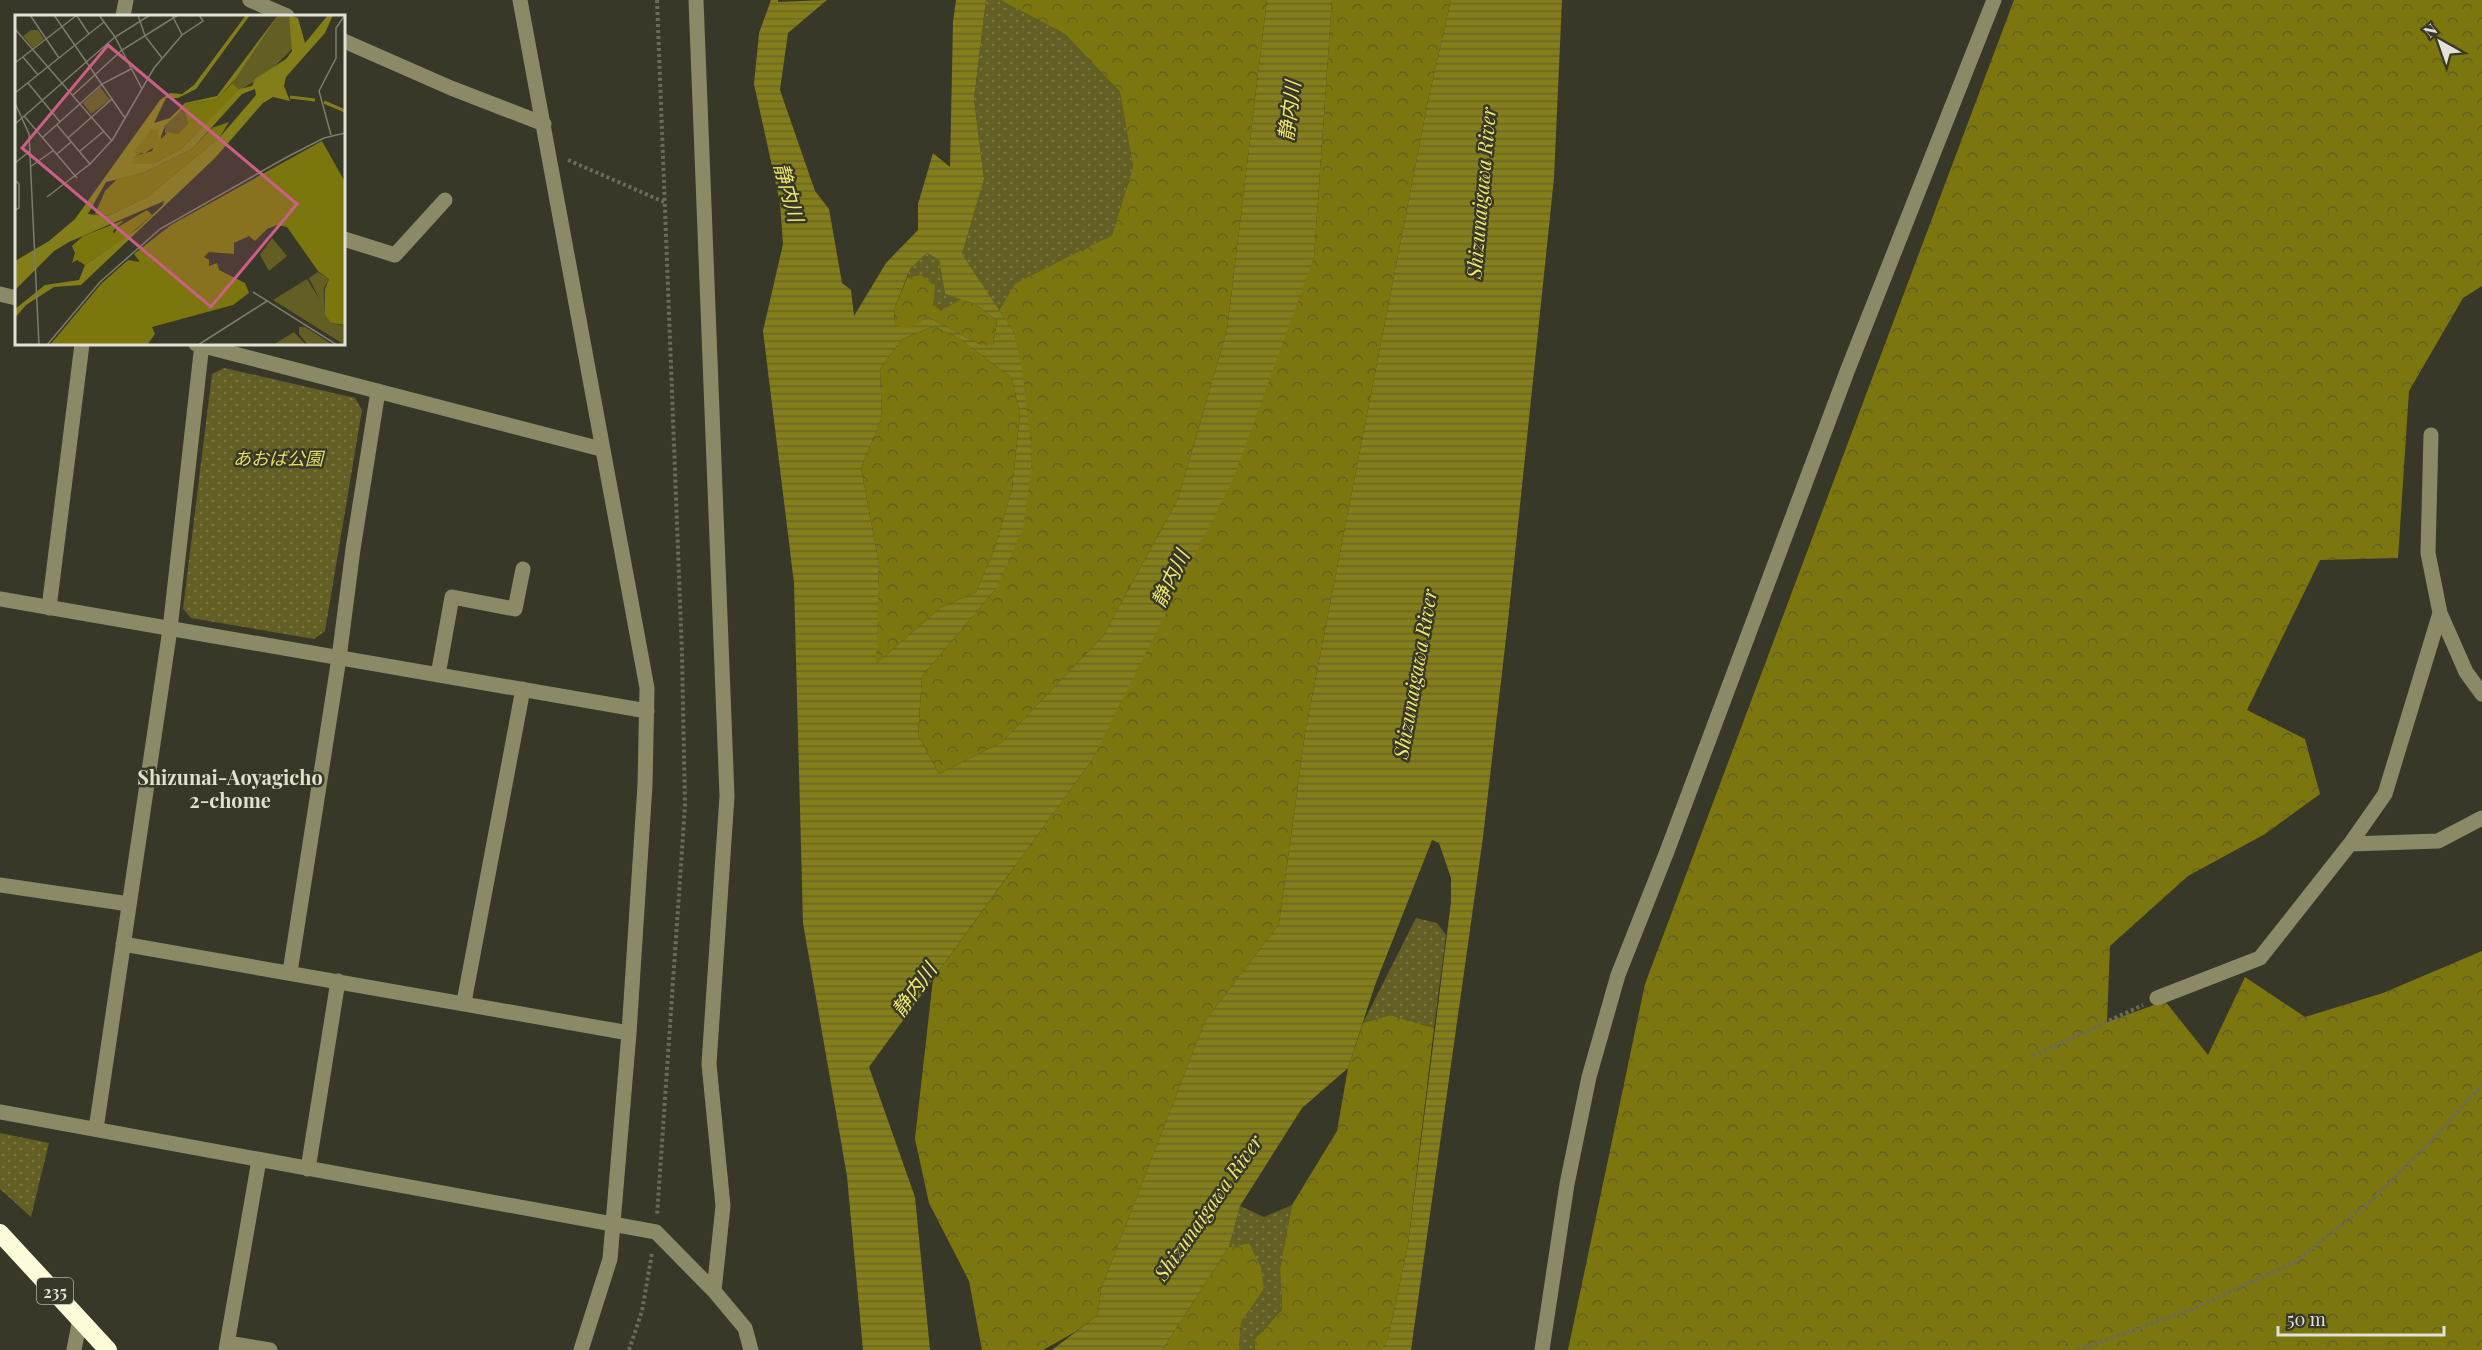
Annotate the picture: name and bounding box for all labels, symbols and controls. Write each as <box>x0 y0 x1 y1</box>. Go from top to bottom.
north arrow <box>2410 12 2470 72</box>
inset map <box>15 15 345 345</box>
text: N <box>2419 18 2442 42</box>
water label: 静内川 <box>1271 78 1305 142</box>
water label: Shizunaigawa River <box>1459 105 1501 281</box>
water label: 静内川 <box>769 160 811 226</box>
park label: あおば公園 <box>233 446 326 470</box>
water label: 静内川 <box>1144 543 1195 611</box>
water label: Shizunaigawa River <box>1386 586 1442 762</box>
district label: Shizunai-Aoyagicho 2-chome <box>137 763 323 813</box>
water label: 静内川 <box>884 955 943 1021</box>
water label: Shizunaigawa River <box>1146 1128 1268 1286</box>
road number: 235 <box>37 1278 73 1304</box>
scale bar <box>2278 1299 2444 1337</box>
text: 50 m <box>2287 1307 2326 1331</box>

